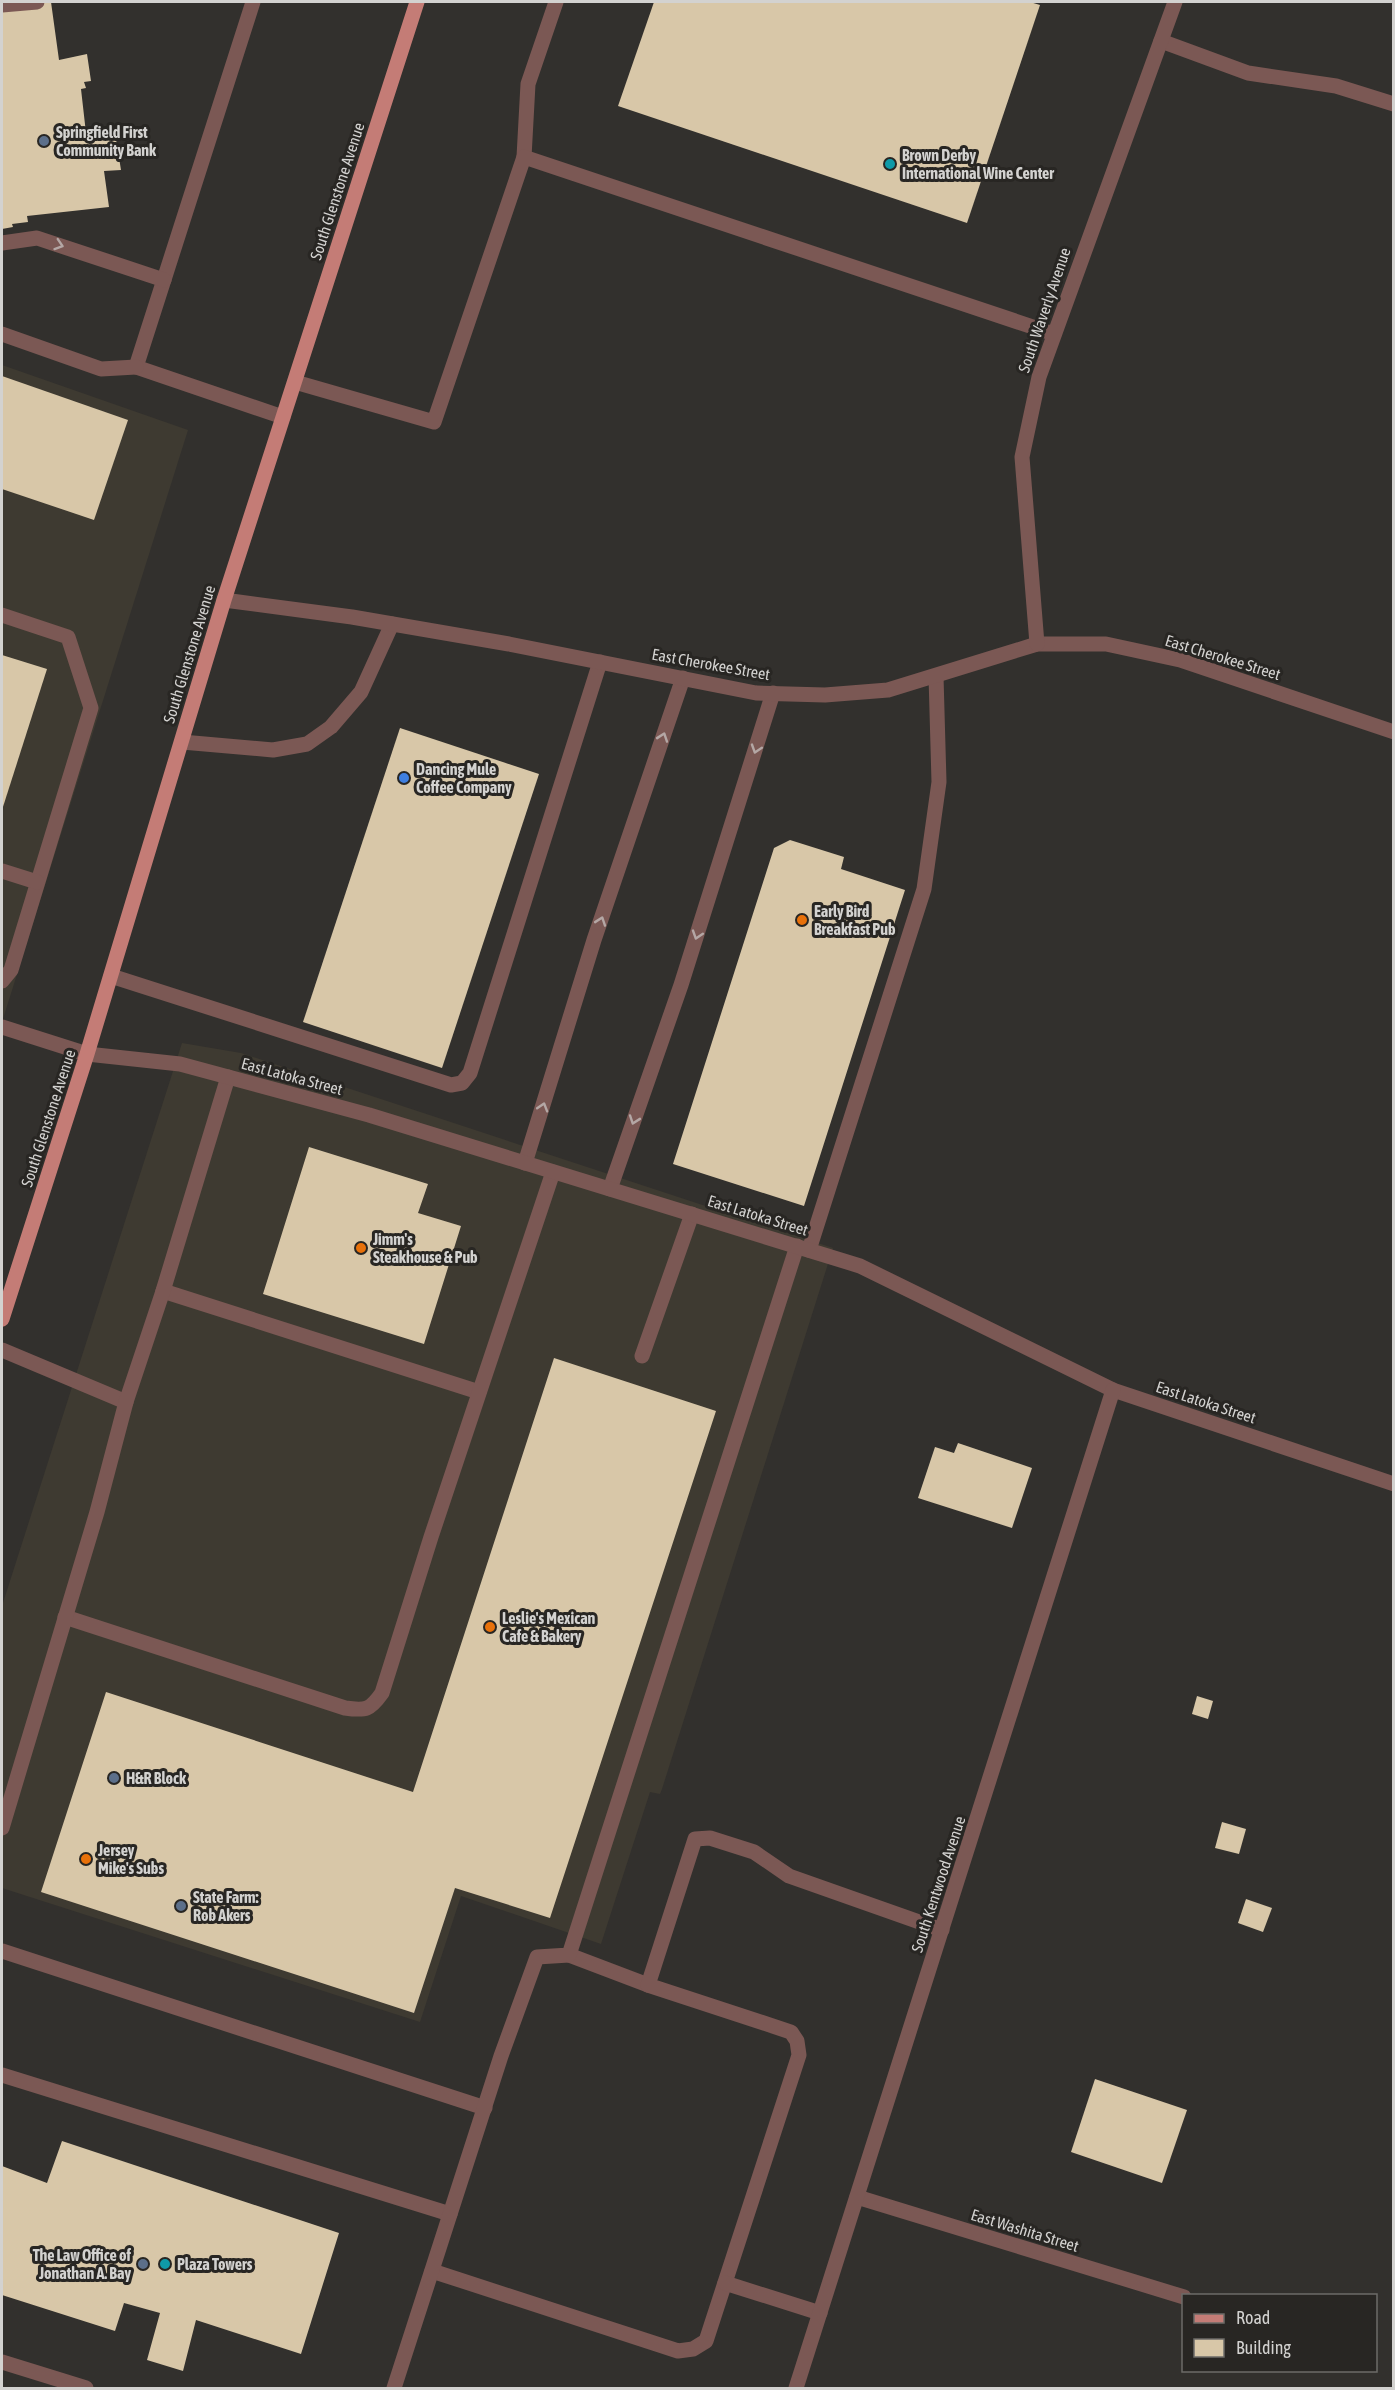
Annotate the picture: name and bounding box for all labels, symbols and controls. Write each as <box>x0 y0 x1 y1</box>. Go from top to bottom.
street label: South Glenstone Avenue <box>306 120 368 262</box>
place label: Springfield First Community Bank <box>56 123 157 159</box>
marker: Springfield First Community Bank <box>37 134 51 148</box>
place label: Brown Derby International Wine Center <box>902 146 1054 182</box>
marker: Brown Derby International Wine Center <box>883 157 897 171</box>
one-way arrow <box>53 238 63 250</box>
street label: South Waverly Avenue <box>1014 245 1075 375</box>
street label: South Glenstone Avenue <box>159 583 219 725</box>
street label: East Cherokee Street <box>1163 631 1283 683</box>
street label: East Cherokee Street <box>651 645 772 683</box>
one-way arrow <box>656 732 669 742</box>
one-way arrow <box>751 743 763 754</box>
place label: Dancing Mule Coffee Company <box>416 760 512 796</box>
marker: Dancing Mule Coffee Company <box>397 771 411 785</box>
place label: Early Bird Breakfast Pub <box>814 902 896 938</box>
marker: Early Bird Breakfast Pub <box>795 913 809 927</box>
one-way arrow <box>593 916 606 927</box>
one-way arrow <box>692 929 704 940</box>
street label: South Glenstone Avenue <box>17 1047 79 1189</box>
street label: East Latoka Street <box>239 1054 345 1098</box>
one-way arrow <box>536 1102 548 1113</box>
one-way arrow <box>629 1114 642 1125</box>
street label: East Latoka Street <box>706 1191 811 1239</box>
place label: Jimm's Steakhouse & Pub <box>372 1230 478 1266</box>
marker: Jimm's Steakhouse & Pub <box>354 1241 368 1255</box>
street label: East Latoka Street <box>1154 1377 1259 1427</box>
place label: Leslie's Mexican Cafe & Bakery <box>502 1609 596 1645</box>
marker: Leslie's Mexican Cafe & Bakery <box>483 1620 497 1634</box>
place label: H&R Block <box>126 1769 187 1787</box>
marker: H&R Block <box>107 1771 121 1785</box>
street label: South Kentwood Avenue <box>907 1814 969 1954</box>
place label: Jersey Mike's Subs <box>97 1841 164 1877</box>
marker: Jersey Mike's Subs <box>79 1852 93 1866</box>
place label: State Farm: Rob Akers <box>193 1888 258 1924</box>
marker: State Farm: Rob Akers <box>174 1899 188 1913</box>
street label: East Washita Street <box>969 2205 1081 2255</box>
place label: The Law Office of Jonathan A. Bay <box>33 2246 132 2282</box>
place label: Plaza Towers <box>177 2255 253 2273</box>
marker: The Law Office of Jonathan A. Bay <box>136 2257 150 2271</box>
marker: Plaza Towers <box>158 2257 172 2271</box>
legend <box>1182 2294 1377 2372</box>
text: Road <box>1236 2307 1270 2328</box>
text: Building <box>1236 2337 1291 2358</box>

